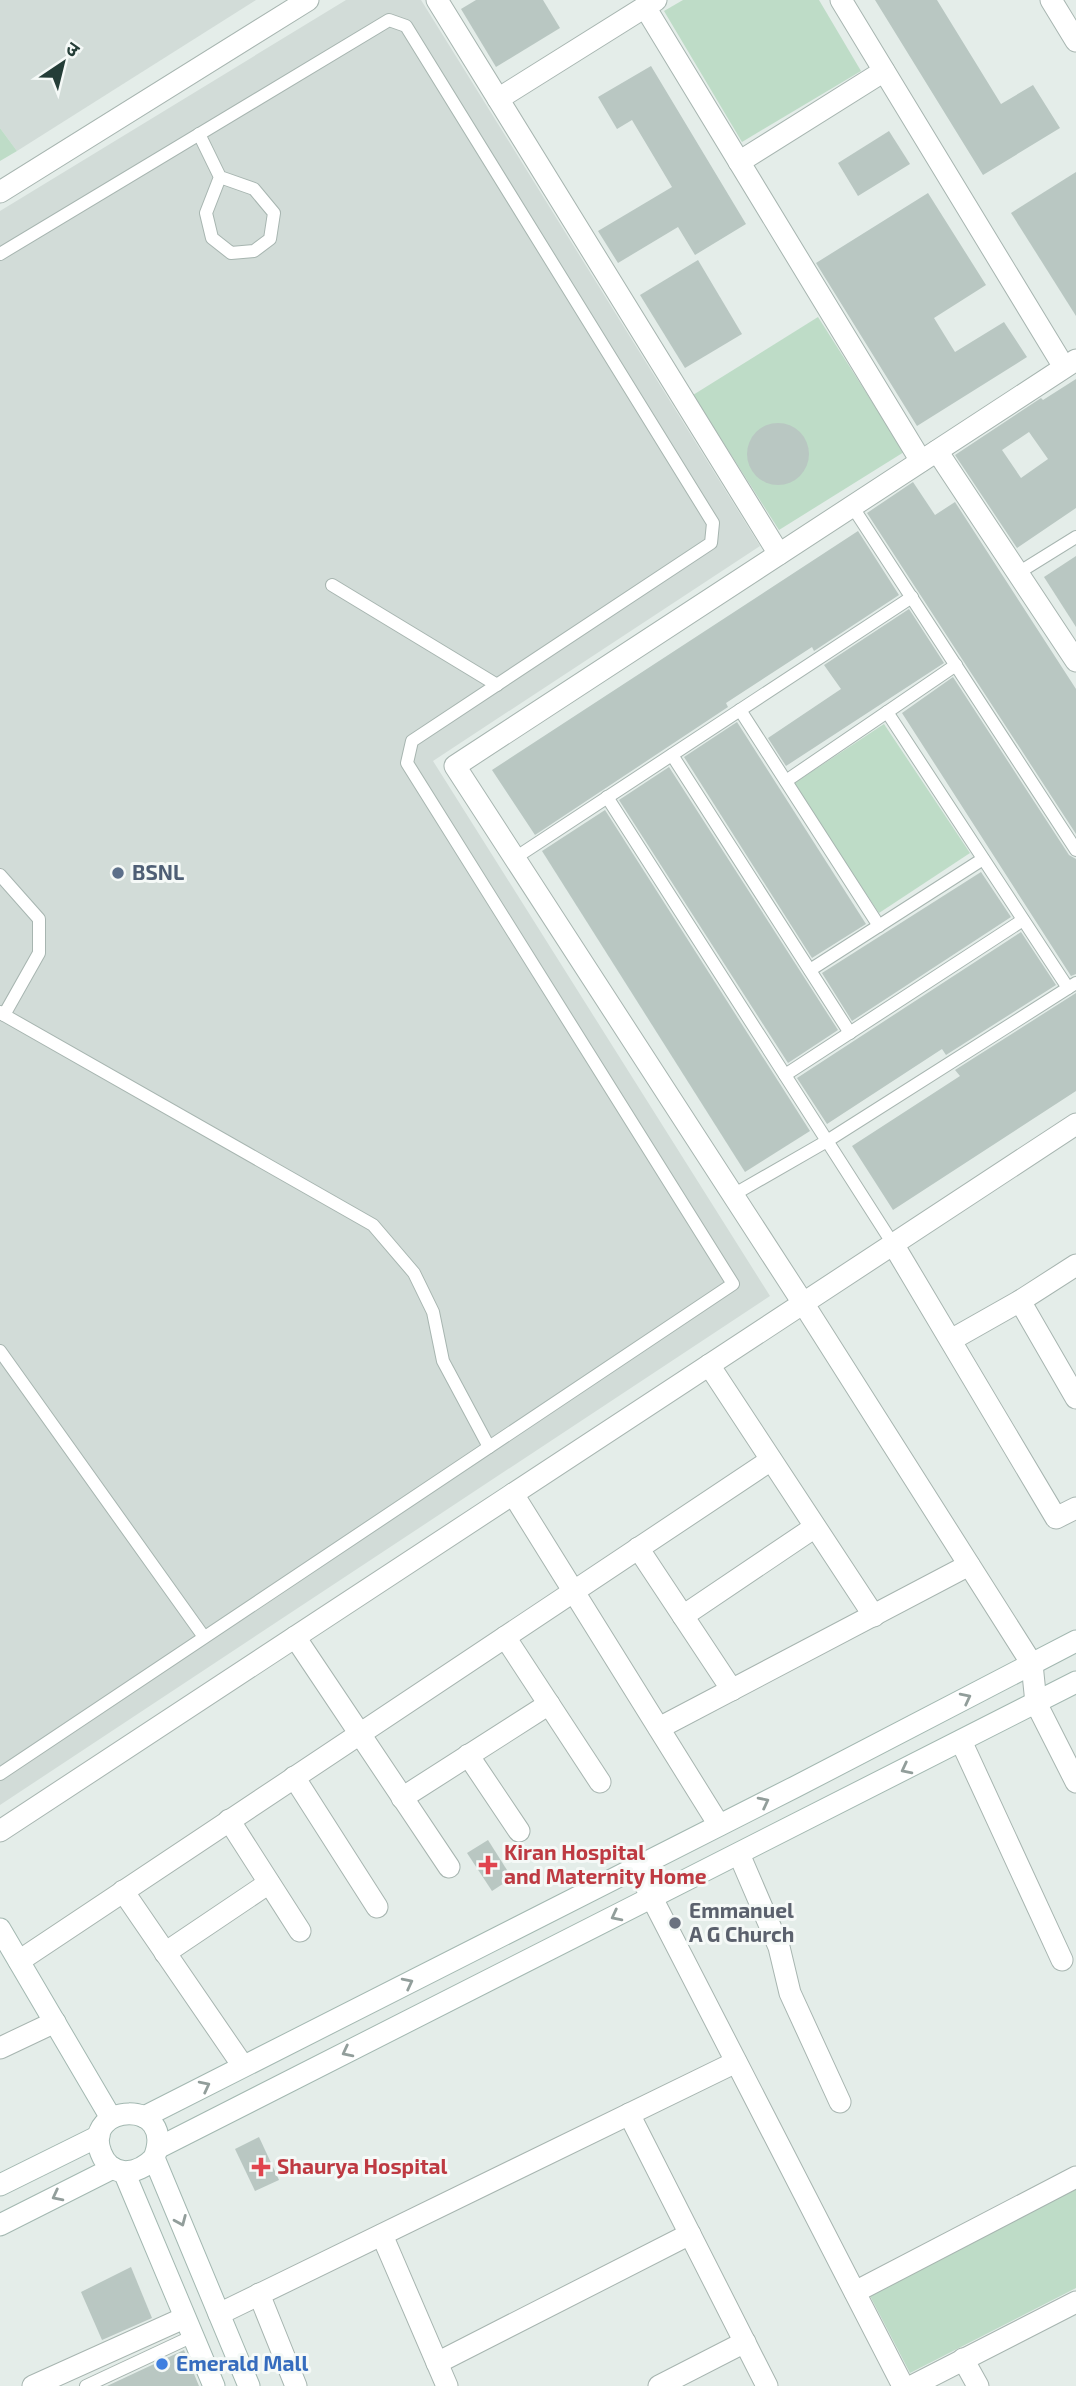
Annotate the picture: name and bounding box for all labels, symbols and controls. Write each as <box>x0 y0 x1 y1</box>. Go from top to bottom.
north arrow <box>28 28 98 98</box>
text: उ <box>62 36 85 62</box>
place label: BSNL <box>132 859 184 884</box>
marker: BSNL <box>110 865 126 881</box>
one-way arrow <box>959 1693 971 1707</box>
one-way arrow <box>901 1760 913 1774</box>
one-way arrow <box>757 1797 769 1811</box>
place label: Kiran Hospital and Maternity Home <box>504 1839 707 1889</box>
marker: Kiran Hospital and Maternity Home <box>478 1855 498 1875</box>
place label: Emmanuel A G Church <box>689 1897 794 1946</box>
one-way arrow <box>611 1908 623 1922</box>
marker: Emmanuel A G Church <box>667 1915 683 1931</box>
one-way arrow <box>401 1977 413 1991</box>
one-way arrow <box>342 2044 354 2058</box>
one-way arrow <box>198 2080 210 2094</box>
place label: Shaurya Hospital <box>277 2153 448 2179</box>
marker: Shaurya Hospital <box>251 2157 271 2177</box>
one-way arrow <box>52 2188 64 2202</box>
one-way arrow <box>172 2214 186 2226</box>
place label: Emerald Mall <box>176 2350 308 2375</box>
marker: Emerald Mall <box>154 2356 170 2372</box>

